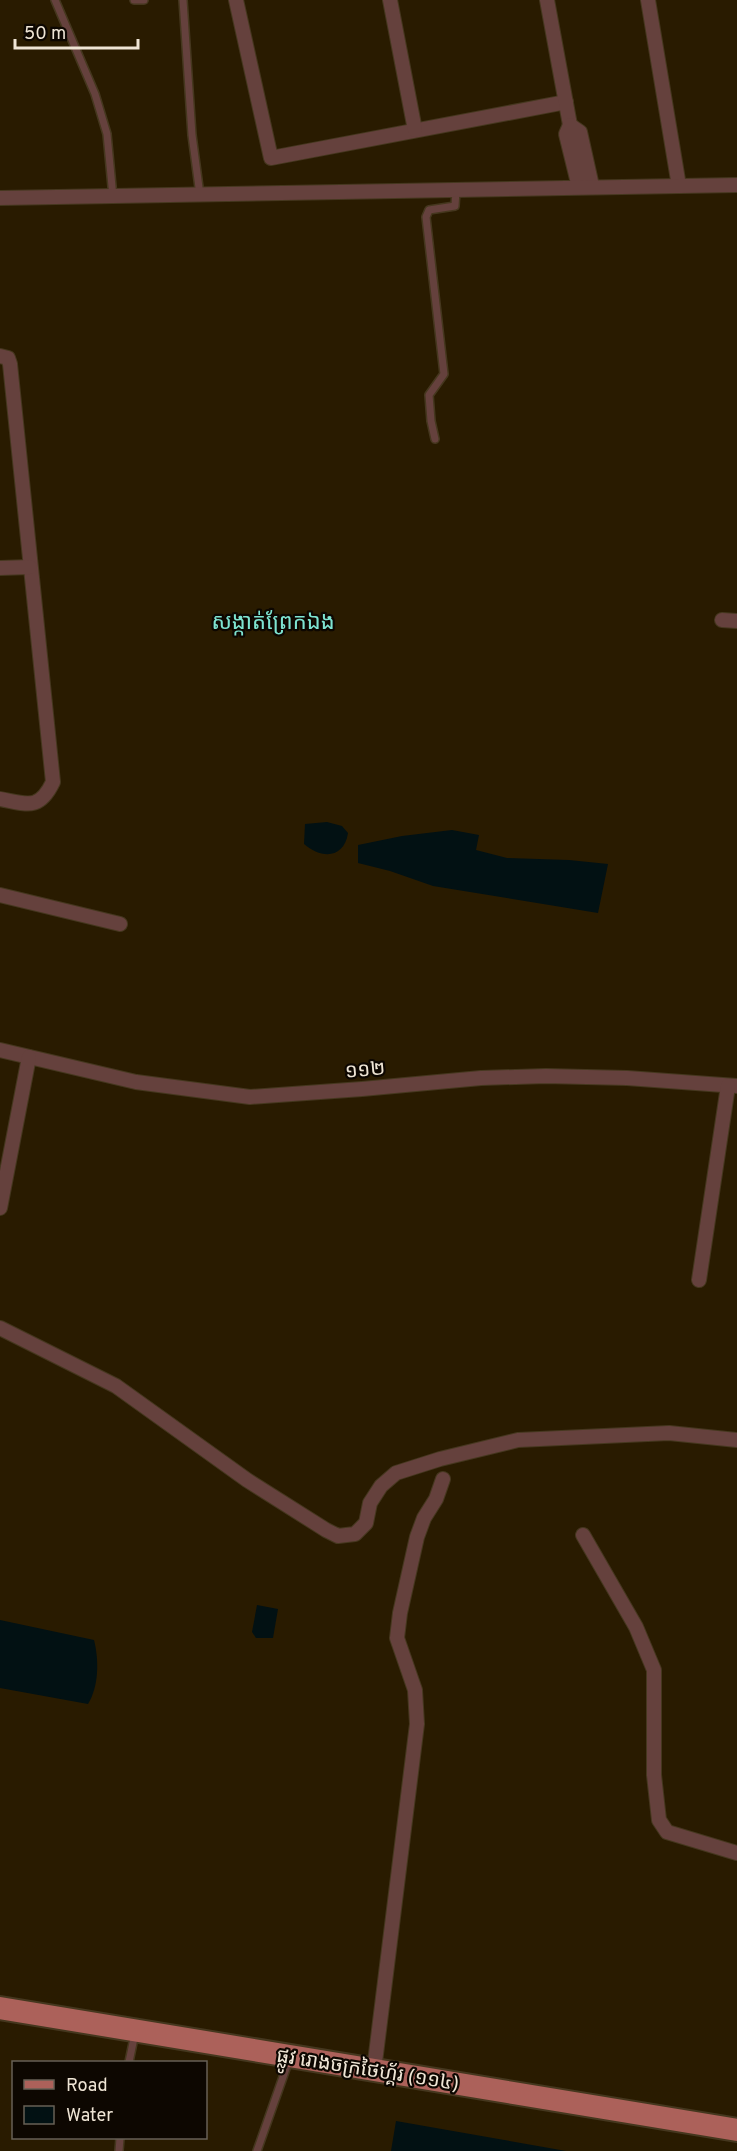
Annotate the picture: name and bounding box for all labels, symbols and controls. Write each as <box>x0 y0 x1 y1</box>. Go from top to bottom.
scale bar <box>15 12 138 50</box>
text: 50 m <box>24 23 66 46</box>
district label: សង្កាត់ព្រែកឯង <box>211 610 335 637</box>
street label: ១១២ <box>344 1056 386 1086</box>
street label: ផ្លូវ រោងចក្រថៃហ្គ័រ (១១៤) <box>274 2043 461 2102</box>
legend <box>12 2061 207 2139</box>
text: Road <box>66 2075 108 2098</box>
text: Water <box>66 2105 113 2128</box>

